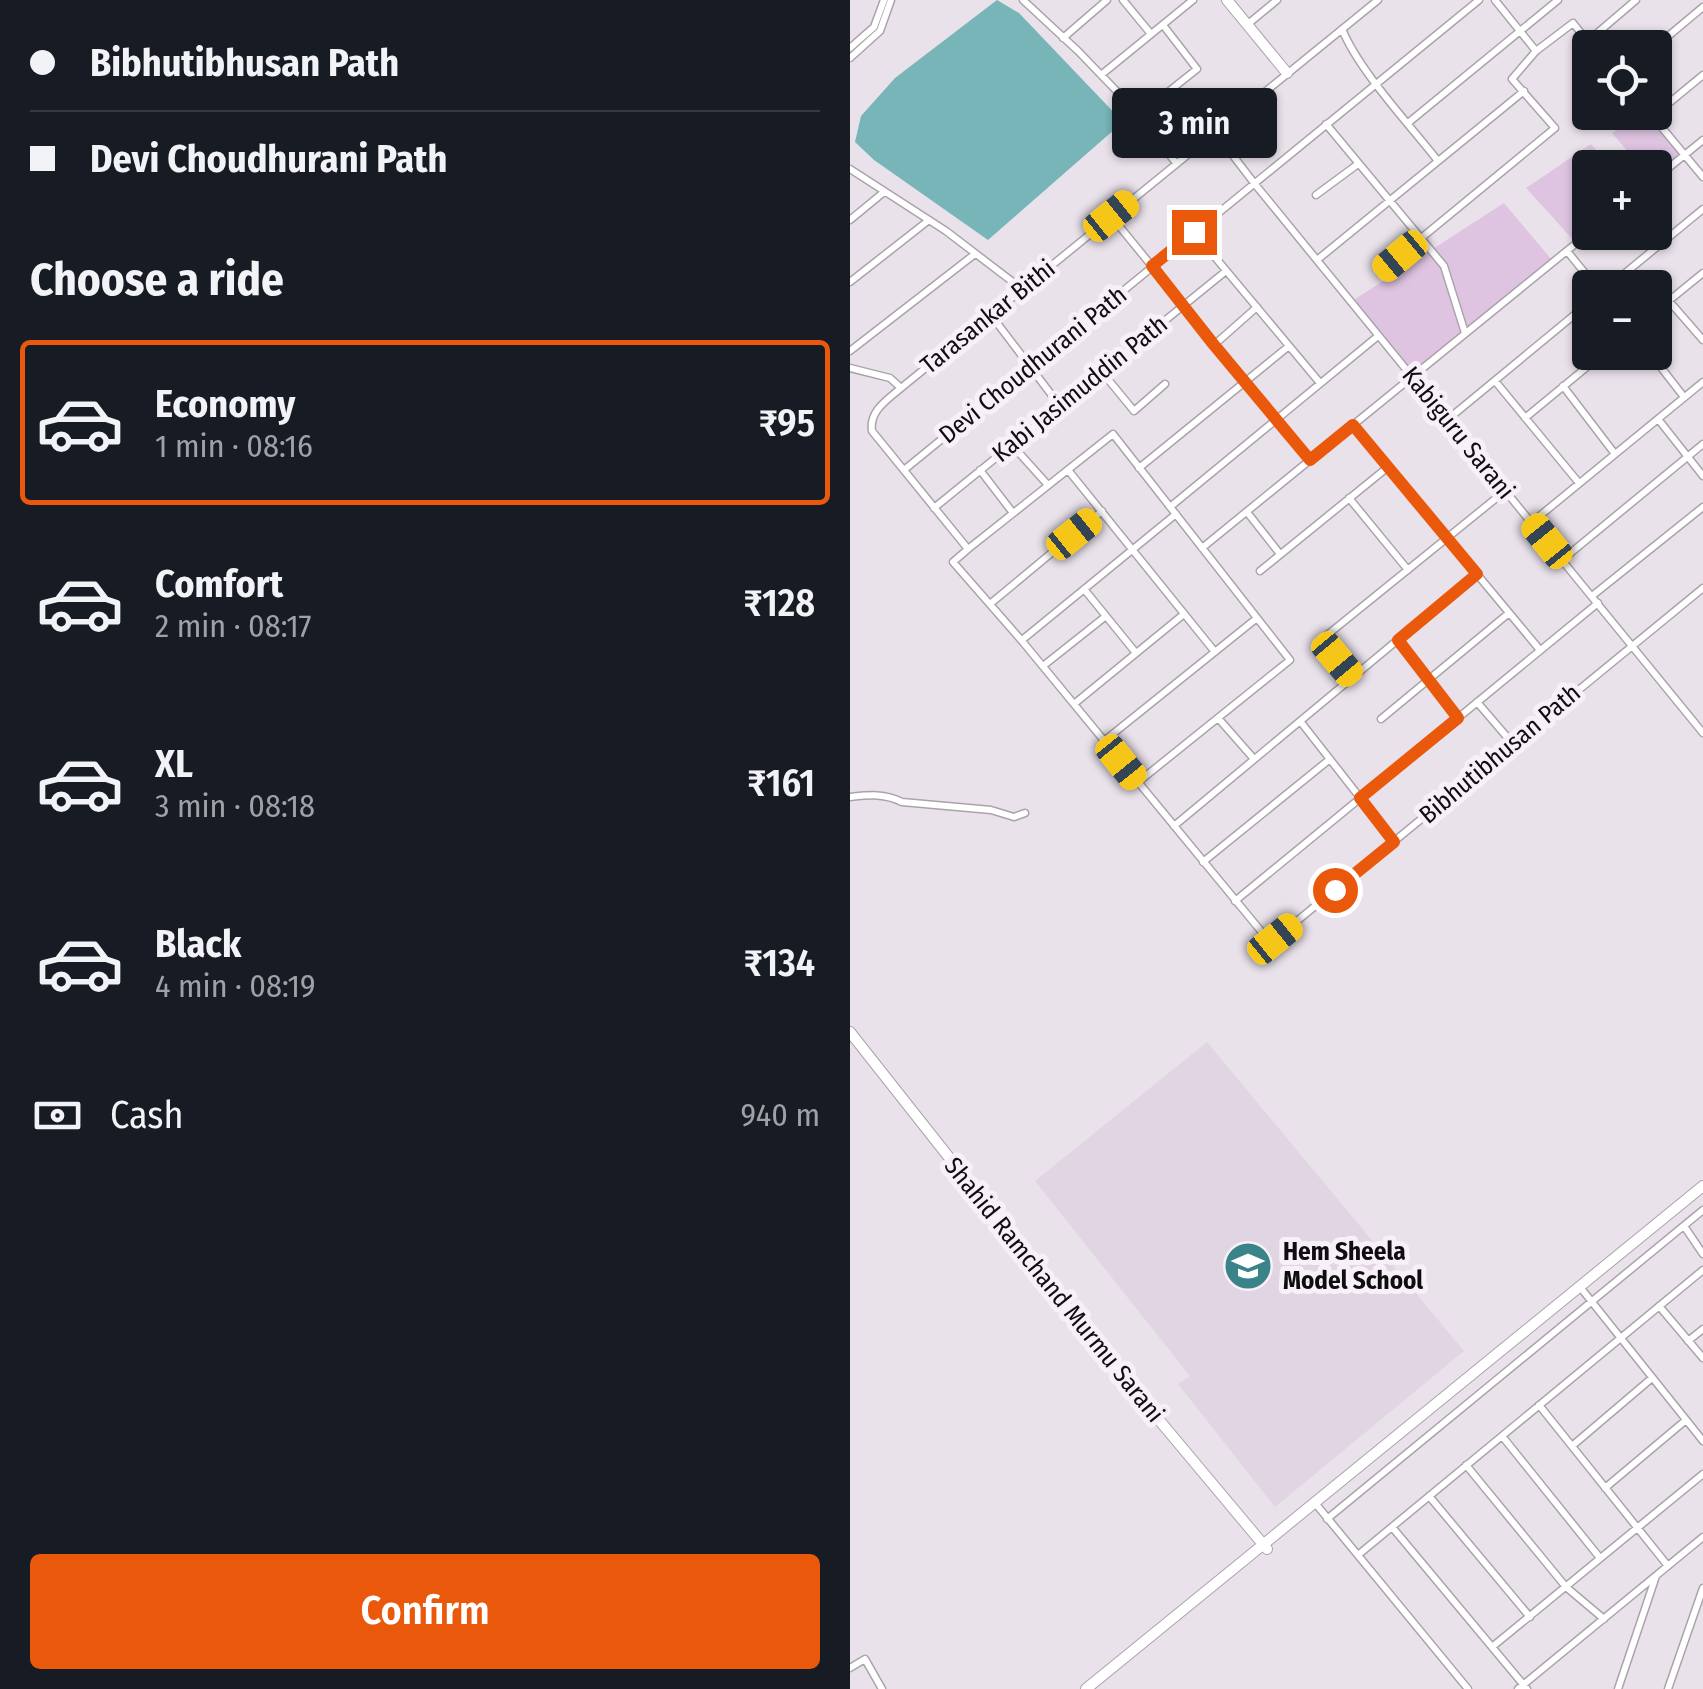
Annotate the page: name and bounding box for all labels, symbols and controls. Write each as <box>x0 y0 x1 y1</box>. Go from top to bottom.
map controls <box>1572 30 1672 370</box>
button: locate <box>1572 30 1672 130</box>
text: Bibhutibhusan Path <box>90 40 399 86</box>
callout: 3 min <box>1112 87 1276 157</box>
text: 3 min <box>1159 104 1230 142</box>
text: Devi Choudhurani Path <box>90 136 447 182</box>
button: + <box>1572 150 1672 250</box>
car <box>1078 185 1144 247</box>
route end <box>1172 210 1217 255</box>
car <box>1367 225 1433 287</box>
text: Choose a ride <box>30 253 284 307</box>
street label: Tarasankar Bithi <box>915 254 1061 380</box>
button: − <box>1572 270 1672 370</box>
street label: Devi Choudhurani Path <box>933 280 1133 450</box>
street label: Kabi Jasimuddin Path <box>986 309 1174 469</box>
street label: Kabiguru Sarani <box>1396 361 1520 505</box>
icon: car <box>35 378 125 468</box>
text: Economy <box>155 381 295 427</box>
text: ₹95 <box>759 400 815 446</box>
text: 1 min · 08:16 <box>155 427 313 465</box>
car <box>1041 503 1107 565</box>
car <box>1516 508 1578 574</box>
icon: car <box>35 558 125 648</box>
text: Comfort <box>155 561 283 607</box>
text: ₹128 <box>743 580 815 626</box>
text: 2 min · 08:17 <box>155 607 312 645</box>
car <box>1306 626 1368 692</box>
street label: Bibhutibhusan Path <box>1413 678 1587 830</box>
car <box>1090 729 1152 795</box>
icon: car <box>35 738 125 828</box>
text: XL <box>155 741 193 787</box>
text: ₹161 <box>747 760 815 806</box>
text: 3 min · 08:18 <box>155 787 315 825</box>
route start <box>1313 868 1358 913</box>
car <box>1242 908 1308 970</box>
icon: car <box>35 918 125 1008</box>
text: Black <box>155 921 241 967</box>
text: ₹134 <box>744 940 815 986</box>
text: 4 min · 08:19 <box>155 967 316 1005</box>
icon: cash <box>30 1088 85 1143</box>
text: Cash <box>110 1092 184 1138</box>
text: 940 m <box>740 1096 820 1134</box>
street label: Shahid Ramchand Murmu Sarani <box>938 1152 1170 1428</box>
place label: Hem Sheela Model School <box>1283 1237 1423 1296</box>
school or university icon: Hem Sheela Model School <box>1222 1240 1274 1292</box>
button: Confirm <box>30 1554 820 1669</box>

